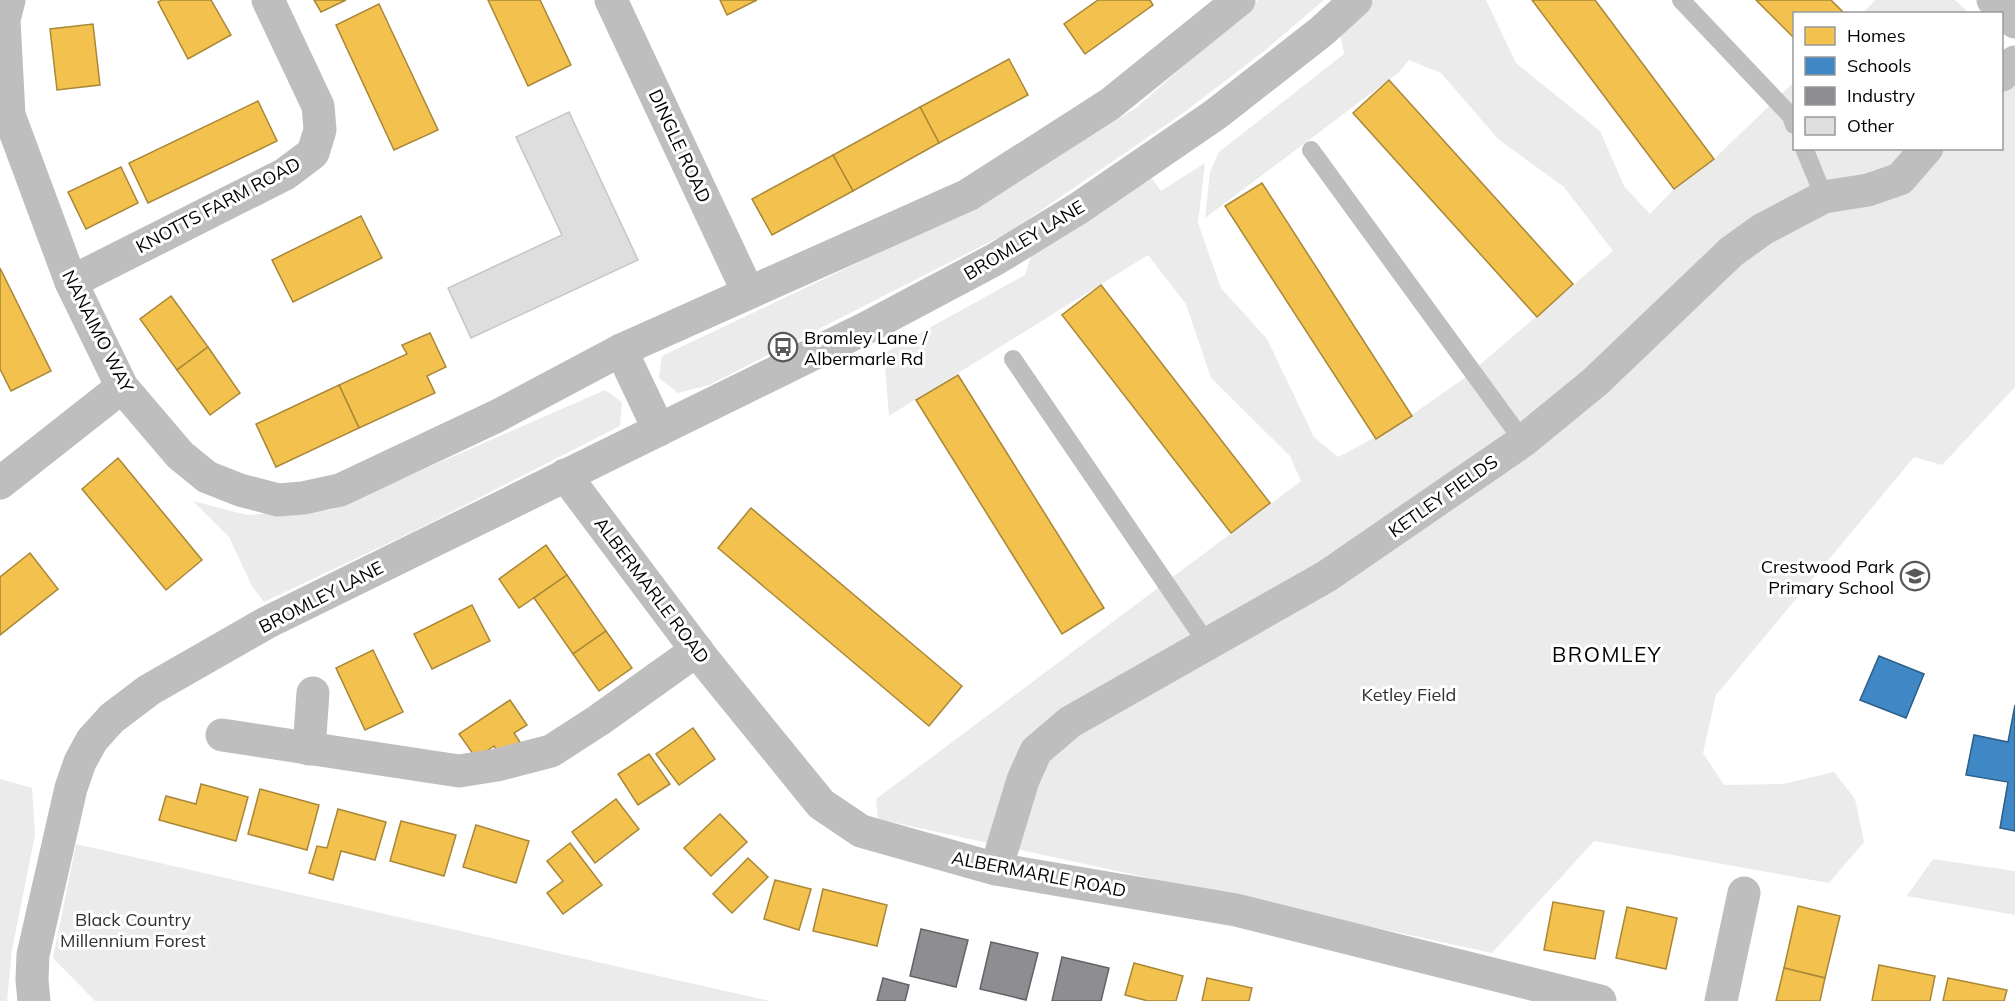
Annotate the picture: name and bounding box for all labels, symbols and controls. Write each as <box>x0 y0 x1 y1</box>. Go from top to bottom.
legend <box>1793 12 2003 150</box>
text: Homes <box>1847 24 1906 47</box>
text: Schools <box>1847 54 1912 77</box>
text: Industry <box>1847 84 1916 107</box>
street label: DINGLE ROAD <box>644 86 716 206</box>
text: Other <box>1847 114 1895 137</box>
street label: KNOTTS FARM ROAD <box>132 152 304 258</box>
street label: BROMLEY LANE <box>960 195 1088 285</box>
street label: NANAIMO WAY <box>57 266 139 397</box>
place label: Bromley Lane / Albermarle Rd <box>804 326 929 370</box>
bus stop icon: Bromley Lane / Albermarle Rd <box>767 331 799 363</box>
street label: KETLEY FIELDS <box>1384 450 1502 542</box>
street label: ALBERMARLE ROAD <box>589 512 715 668</box>
place label: Crestwood Park Primary School <box>1761 555 1895 599</box>
street label: BROMLEY LANE <box>255 556 387 638</box>
school or university icon: Crestwood Park Primary School <box>1899 560 1931 592</box>
district label: BROMLEY <box>1552 641 1662 667</box>
park label: Ketley Field <box>1362 683 1456 706</box>
street label: ALBERMARLE ROAD <box>950 846 1128 902</box>
park label: Black Country Millennium Forest <box>60 908 206 952</box>

